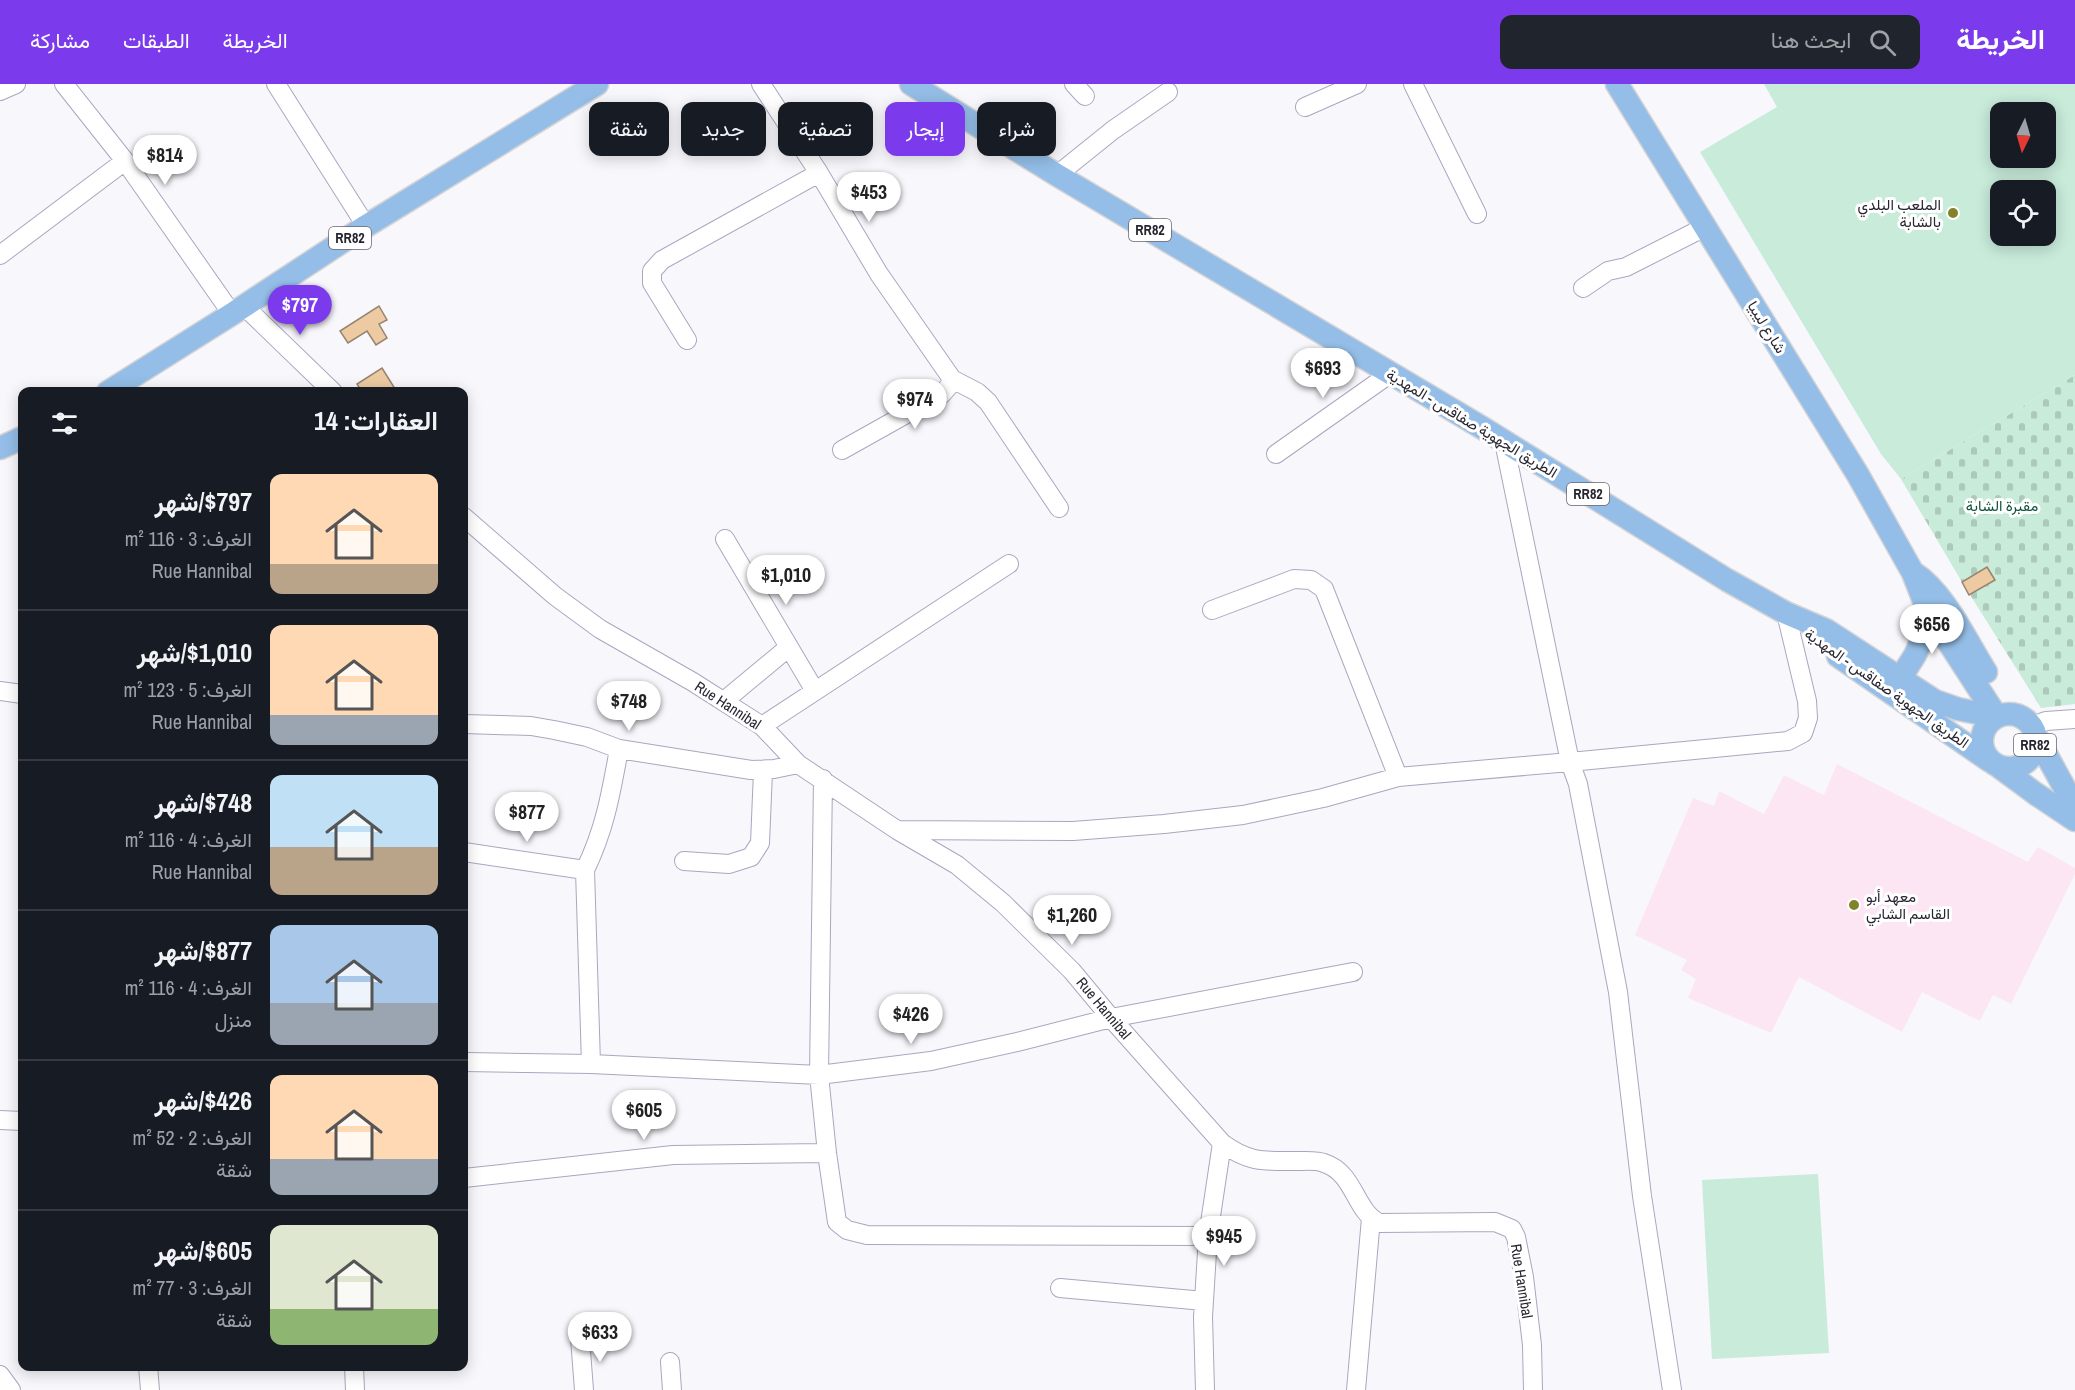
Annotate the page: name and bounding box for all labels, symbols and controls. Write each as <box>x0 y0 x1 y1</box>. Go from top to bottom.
search box <box>1500 15 1920 69</box>
text: الخريطة <box>1956 20 2045 58</box>
text: ابحث هنا <box>1771 25 1851 55</box>
text: مشاركة <box>30 26 90 55</box>
text: الطبقات <box>123 26 190 55</box>
text: الخريطة <box>223 26 288 55</box>
icon: search <box>1866 26 1899 59</box>
chip: شقة <box>589 102 669 156</box>
chip: جديد <box>681 102 766 156</box>
chip: تصفية <box>778 102 873 156</box>
chip: إيجار <box>885 102 965 156</box>
chip: شراء <box>977 102 1056 156</box>
north arrow <box>1990 102 2056 168</box>
map controls <box>1990 102 2056 246</box>
pin: $814 <box>129 135 201 186</box>
text: $814 <box>147 141 183 168</box>
pin: $453 <box>833 172 905 223</box>
text: $453 <box>851 178 887 205</box>
button: locate <box>1990 180 2056 246</box>
place label: الملعب البلدي بالشابة <box>1858 194 1941 232</box>
marker: الملعب البلدي بالشابة <box>1946 206 1960 220</box>
road number: RR82 <box>1129 219 1171 241</box>
road number: RR82 <box>329 227 371 249</box>
pin: $797 <box>264 285 336 336</box>
text: $797 <box>282 291 318 318</box>
street label: شارع ليبيا <box>1742 297 1791 358</box>
pin: $693 <box>1287 348 1359 399</box>
text: $693 <box>1305 354 1341 381</box>
street label: الطريق الجهوية صفاقس - المهدية <box>1383 364 1561 482</box>
pin: $974 <box>879 379 951 430</box>
text: $974 <box>897 385 933 412</box>
text: العقارات: 14 <box>314 403 438 438</box>
icon: filters <box>48 407 81 440</box>
road number: RR82 <box>1567 483 1609 505</box>
text: $797/شهر <box>155 484 252 519</box>
park label: مقبرة الشابة <box>1966 495 2038 516</box>
icon: home <box>318 498 390 570</box>
text: الغرف: 3 · 116 m² <box>125 525 252 552</box>
pin: $1,010 <box>737 555 835 606</box>
text: Rue Hannibal <box>152 557 252 584</box>
text: $1,010 <box>761 561 811 588</box>
pin: $656 <box>1896 604 1968 655</box>
text: $656 <box>1914 610 1950 637</box>
street label: الطريق الجهوية صفاقس - المهدية <box>1801 623 1973 753</box>
text: $1,010/شهر <box>137 635 252 670</box>
icon: home <box>318 649 390 721</box>
text: الغرف: 5 · 123 m² <box>123 676 252 703</box>
street label: Rue Hannibal <box>691 676 765 734</box>
pin: $748 <box>593 681 665 732</box>
text: $748 <box>611 687 647 714</box>
text: Rue Hannibal <box>152 708 252 735</box>
road number: RR82 <box>2014 734 2056 756</box>
text: $748/شهر <box>155 785 252 820</box>
pin: $877 <box>491 792 563 843</box>
text: $877 <box>509 798 545 825</box>
icon: home <box>318 799 390 871</box>
text: الغرف: 4 · 116 m² <box>125 826 252 853</box>
text: Rue Hannibal <box>152 858 252 885</box>
place label: معهد أبو القاسم الشابي <box>1866 886 1950 927</box>
pin: $1,260 <box>1023 895 1121 946</box>
marker: معهد أبو القاسم الشابي <box>1847 898 1861 912</box>
text: $1,260 <box>1047 901 1097 928</box>
text: $877/شهر <box>155 933 252 968</box>
icon: home <box>318 949 390 1021</box>
street label: Rue Hannibal <box>1072 972 1136 1044</box>
text: الغرف: 4 · 116 m² <box>125 974 252 1001</box>
pin: $426 <box>875 994 947 1045</box>
text: $426 <box>893 1000 929 1027</box>
text: منزل <box>215 1006 252 1033</box>
text: $426/شهر <box>155 1083 252 1118</box>
pin: $605 <box>608 1090 680 1141</box>
text: $605 <box>626 1096 662 1123</box>
icon: home <box>318 1099 390 1171</box>
text: الغرف: 2 · 52 m² <box>133 1124 252 1151</box>
text: شقة <box>216 1156 252 1183</box>
pin: $945 <box>1188 1216 1260 1267</box>
text: $945 <box>1206 1222 1242 1249</box>
text: $605/شهر <box>155 1233 252 1268</box>
street label: Rue Hannibal <box>1506 1242 1538 1320</box>
icon: home <box>318 1249 390 1321</box>
text: الغرف: 3 · 77 m² <box>133 1274 252 1301</box>
text: شقة <box>216 1306 252 1333</box>
pin: $633 <box>564 1312 636 1363</box>
text: $633 <box>582 1318 618 1345</box>

